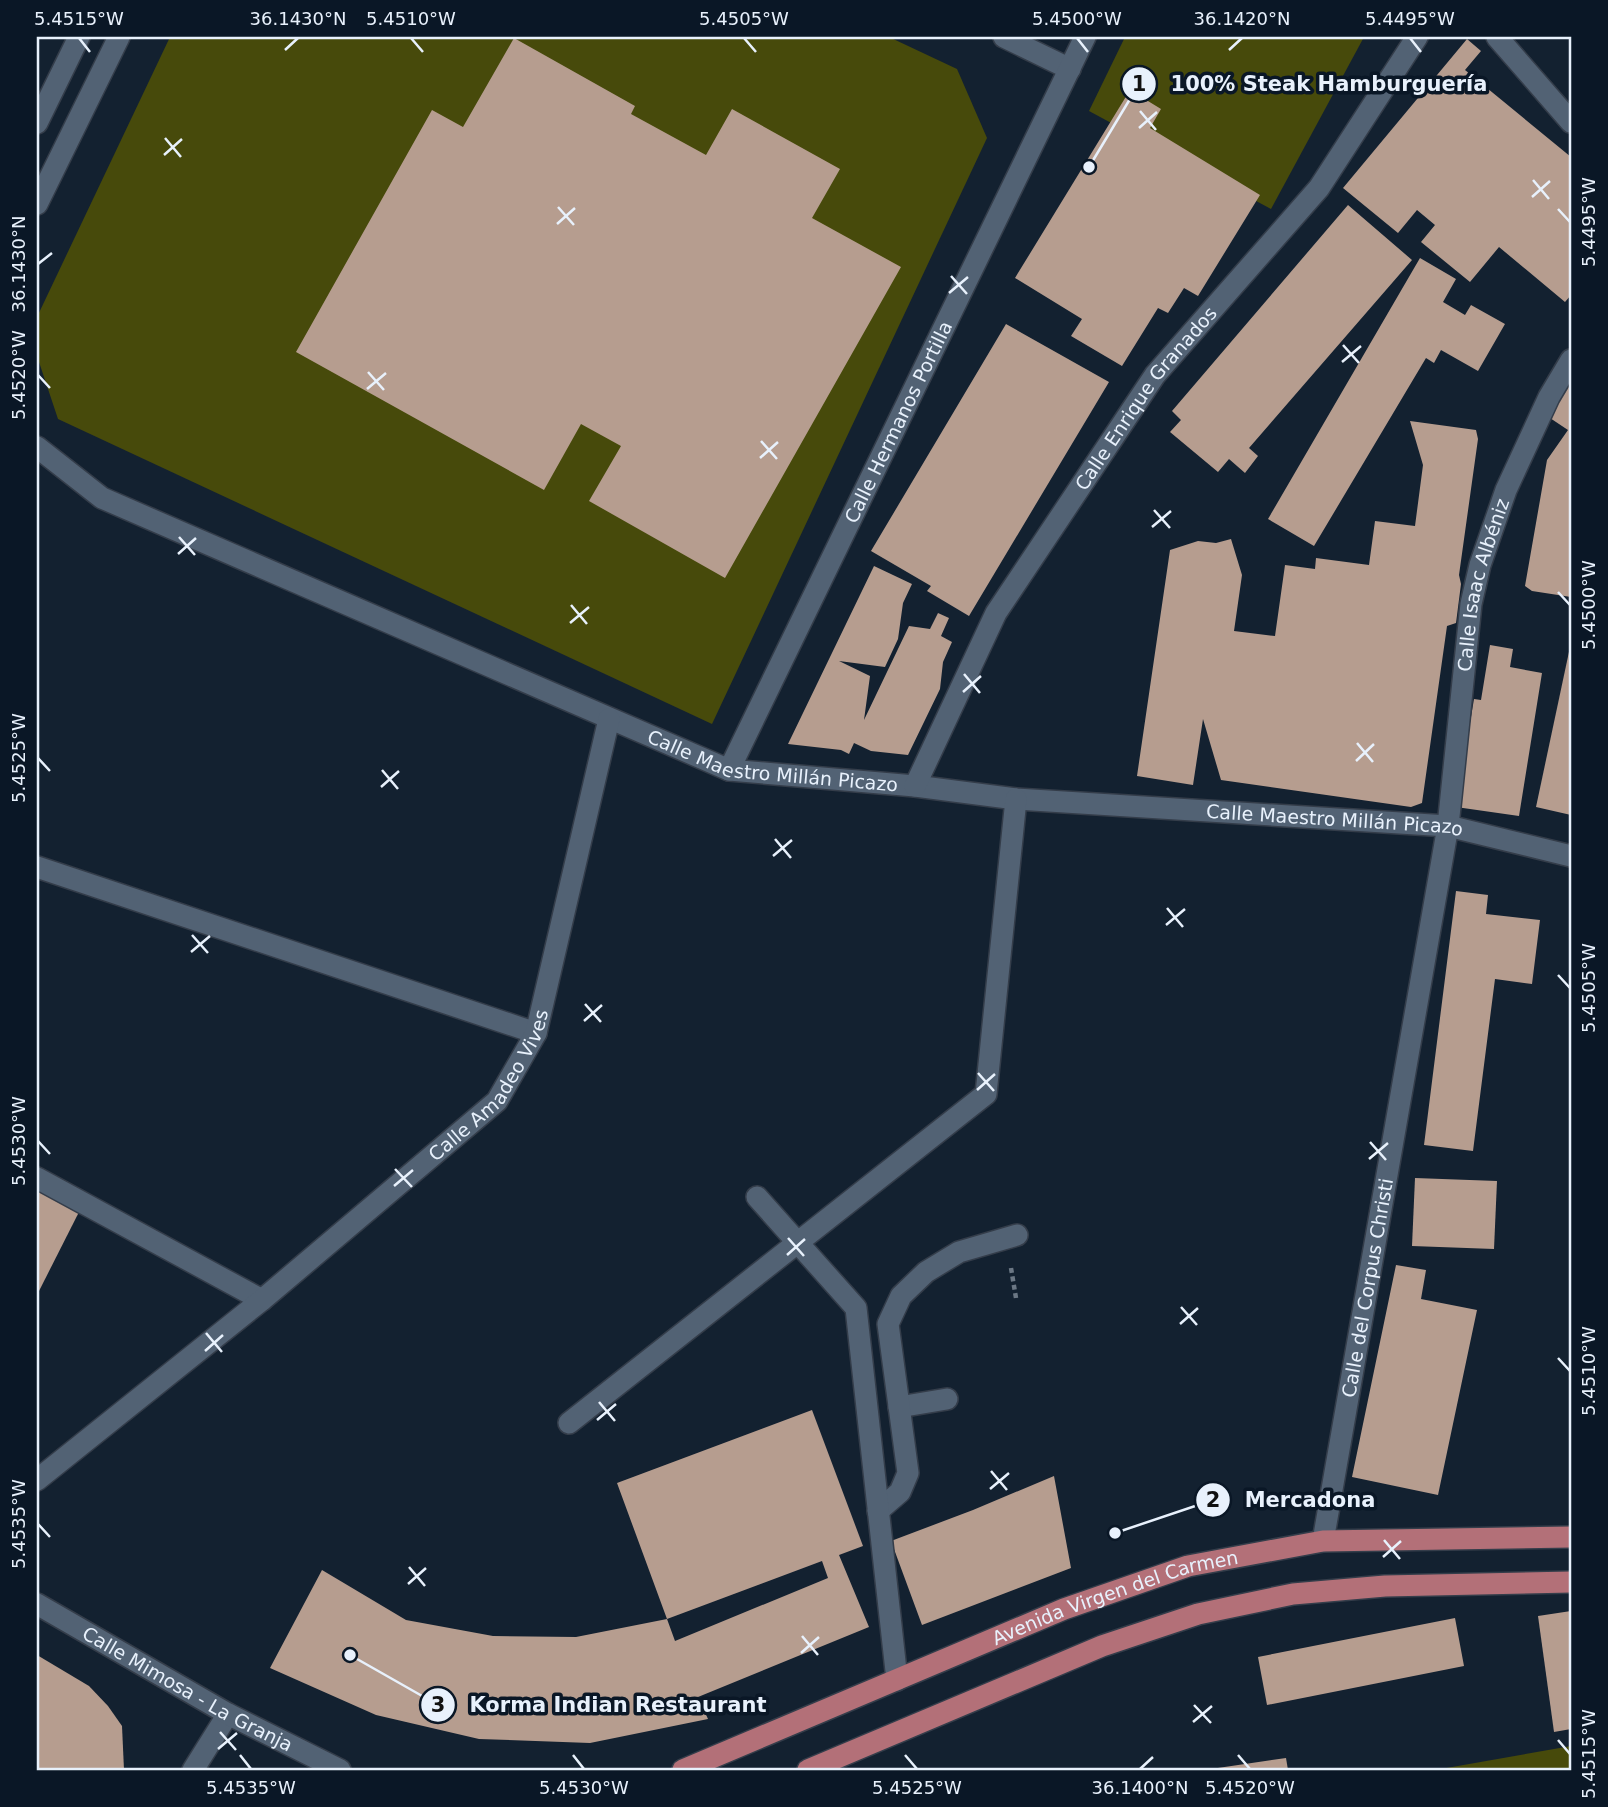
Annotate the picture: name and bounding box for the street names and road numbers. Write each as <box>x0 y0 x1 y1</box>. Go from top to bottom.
street label: Calle Enrique Granados <box>1070 302 1221 494</box>
street label: Calle Hermanos Portilla <box>840 317 956 526</box>
street label: Calle Isaac Albéniz <box>1453 495 1513 673</box>
street label: Calle Maestro Millán Picazo <box>644 725 899 796</box>
street label: Calle Maestro Millán Picazo <box>1206 800 1465 840</box>
street label: Calle Amadeo Vives <box>424 1007 552 1165</box>
street label: Calle del Corpus Christi <box>1337 1177 1397 1399</box>
street label: Avenida Virgen del Carmen <box>989 1546 1240 1649</box>
street label: Calle Mimosa - La Granja <box>79 1622 297 1756</box>

